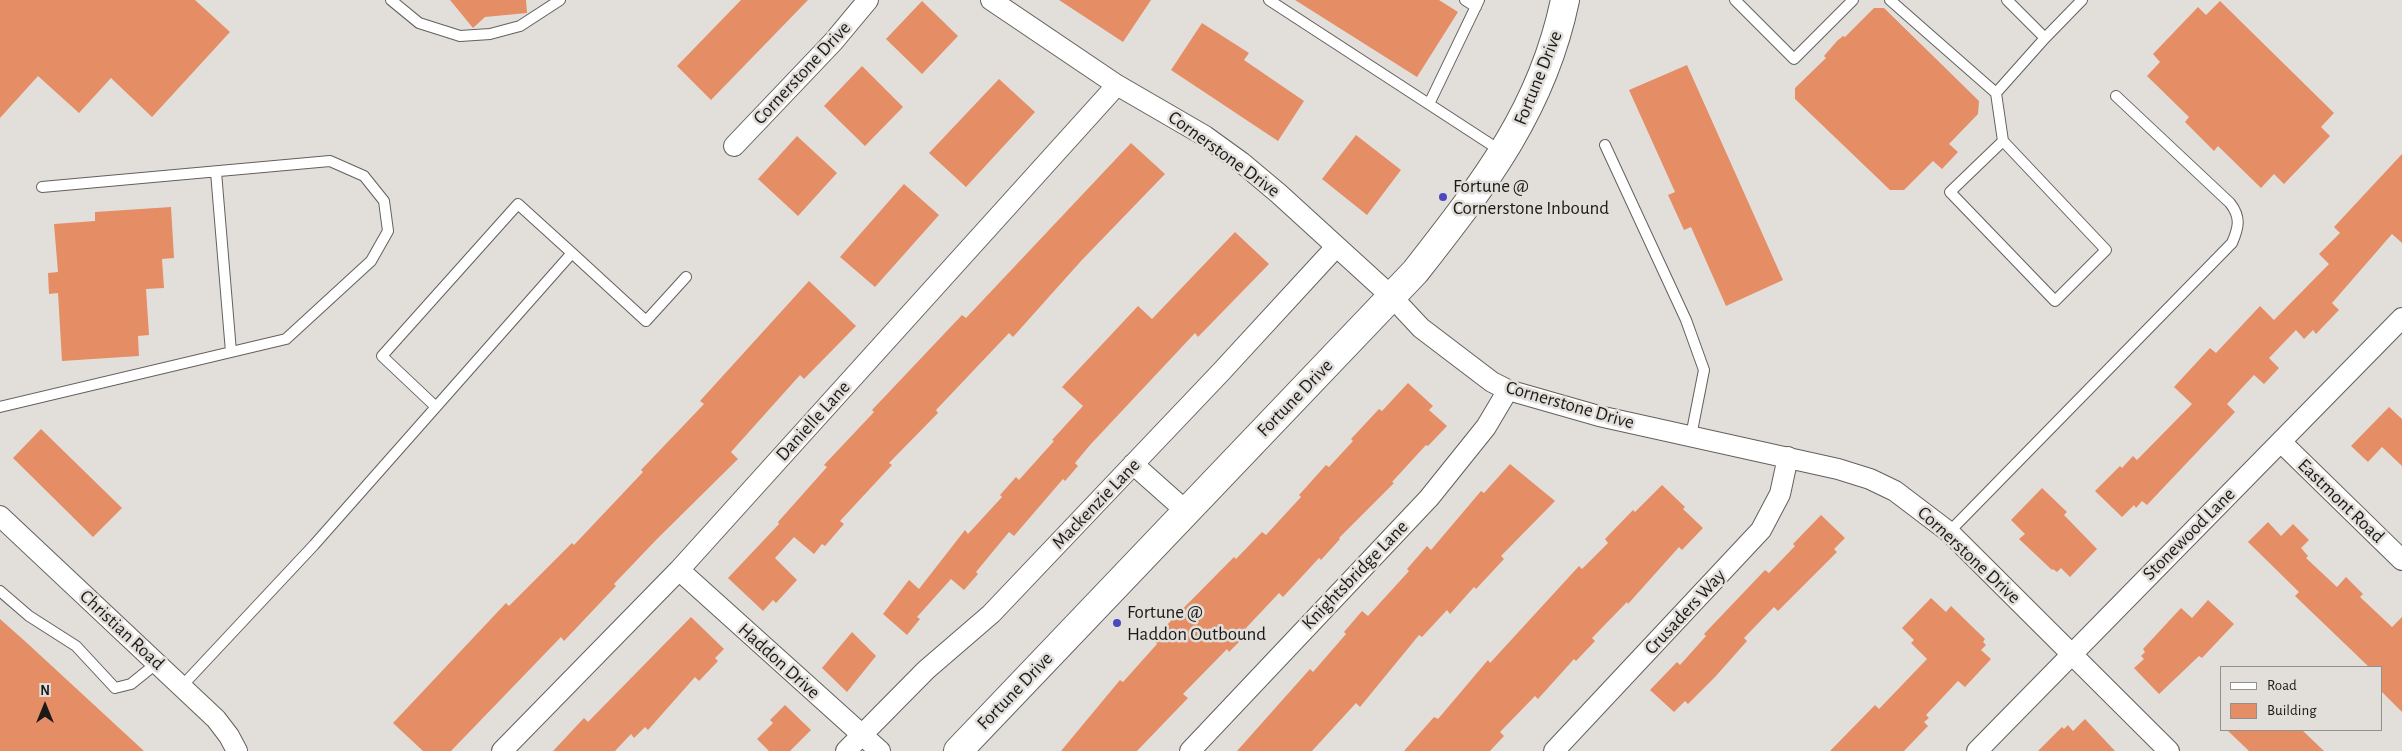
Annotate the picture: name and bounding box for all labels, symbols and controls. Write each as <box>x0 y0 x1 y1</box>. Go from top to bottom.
street label: Cornerstone Drive <box>748 17 856 129</box>
street label: Fortune Drive <box>1509 28 1567 128</box>
street label: Cornerstone Drive <box>1164 106 1284 202</box>
place label: Fortune @ Cornerstone Inbound <box>1453 175 1609 219</box>
marker: Fortune @ Cornerstone Inbound <box>1437 191 1449 203</box>
street label: Fortune Drive <box>1252 354 1338 442</box>
street label: Danielle Lane <box>771 376 855 466</box>
street label: Cornerstone Drive <box>1503 376 1637 434</box>
street label: Mackenzie Lane <box>1047 454 1145 554</box>
street label: Eastmont Road <box>2293 454 2389 548</box>
street label: Stonewood Lane <box>2138 483 2240 585</box>
street label: Cornerstone Drive <box>1913 501 2025 609</box>
street label: Knightsbridge Lane <box>1297 516 1413 634</box>
street label: Crusaders Way <box>1640 565 1730 659</box>
street label: Christian Road <box>75 585 169 675</box>
place label: Fortune @ Haddon Outbound <box>1127 601 1266 645</box>
marker: Fortune @ Haddon Outbound <box>1111 617 1123 629</box>
street label: Haddon Drive <box>733 618 825 704</box>
street label: Fortune Drive <box>972 647 1058 735</box>
legend <box>2220 666 2382 731</box>
text: Road <box>2267 678 2297 693</box>
north arrow <box>20 681 70 731</box>
text: N <box>40 684 50 698</box>
text: Building <box>2267 703 2317 718</box>

